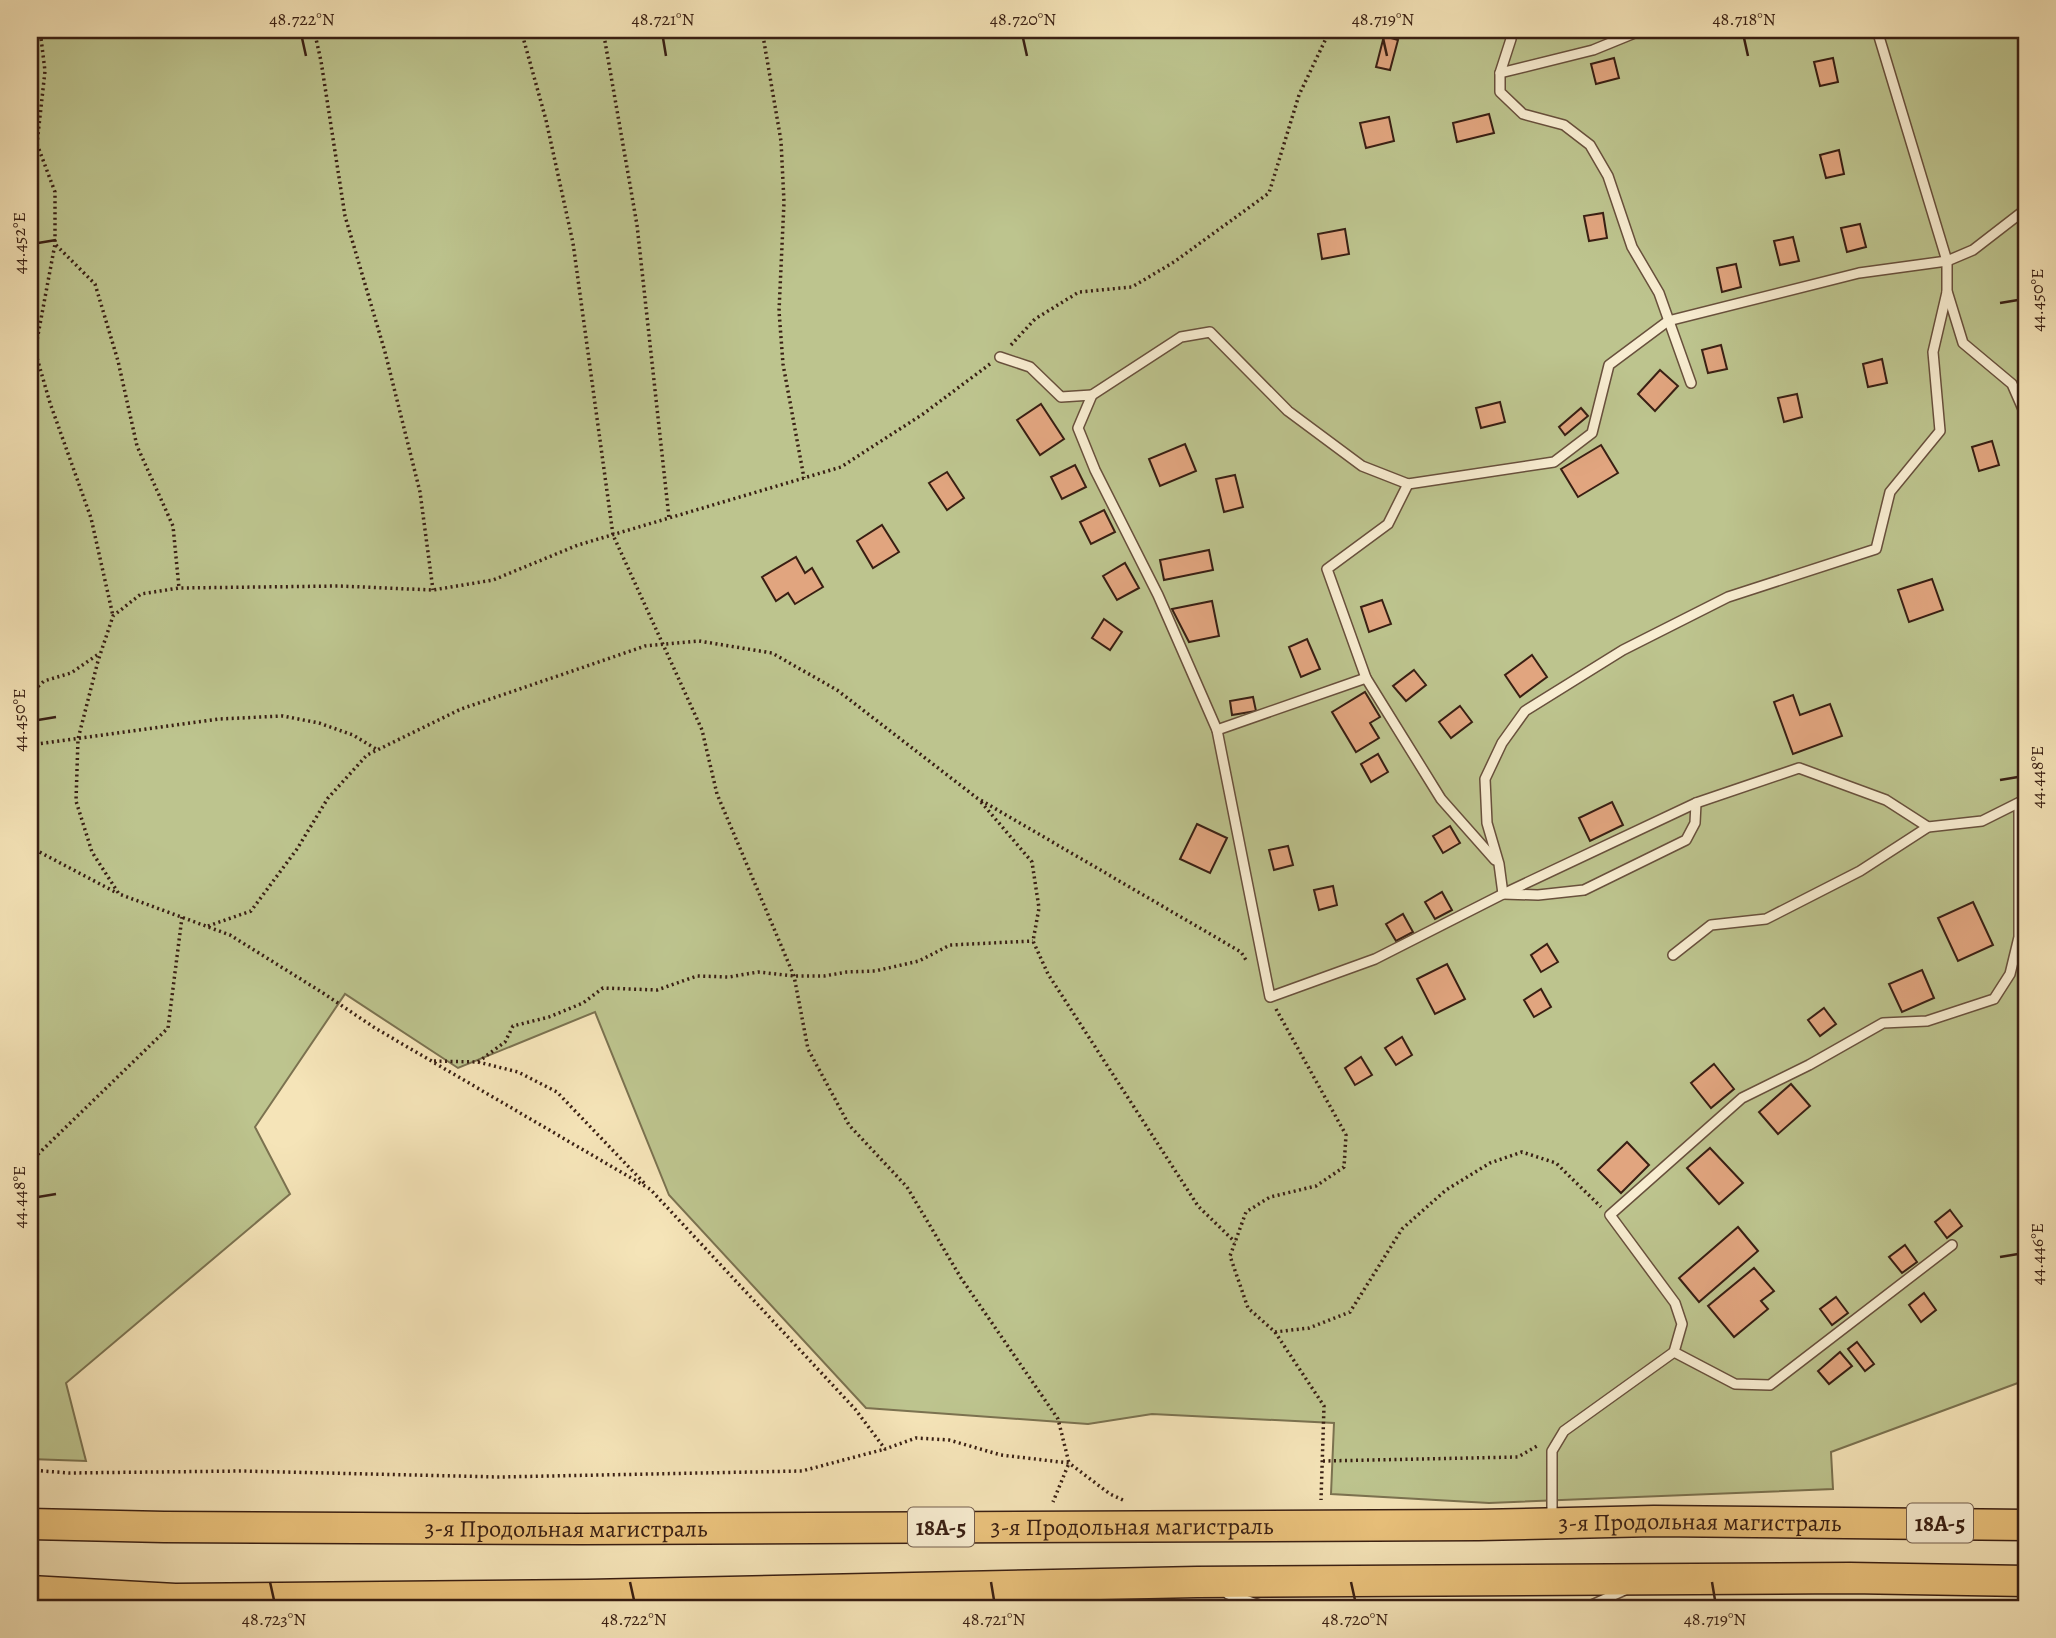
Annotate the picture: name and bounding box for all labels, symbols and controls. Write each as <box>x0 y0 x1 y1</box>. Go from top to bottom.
text: 48.722°N <box>269 7 335 31</box>
text: 48.721°N <box>631 7 695 31</box>
text: 48.720°N <box>990 7 1056 31</box>
text: 48.719°N <box>1352 7 1414 31</box>
text: 48.718°N <box>1712 7 1776 31</box>
text: 44.452°E <box>7 212 31 274</box>
text: 44.450°E <box>2025 268 2049 332</box>
text: 44.450°E <box>7 688 31 752</box>
text: 44.448°E <box>2025 746 2049 808</box>
text: 44.448°E <box>7 1166 31 1228</box>
text: 44.446°E <box>2025 1223 2049 1285</box>
road number: 18А-5 <box>1907 1504 1973 1542</box>
street label: 3-я Продольная магистраль <box>1558 1505 1842 1539</box>
road number: 18А-5 <box>908 1508 974 1546</box>
street label: 3-я Продольная магистраль <box>990 1510 1274 1543</box>
street label: 3-я Продольная магистраль <box>424 1512 708 1545</box>
text: 48.723°N <box>242 1607 306 1631</box>
text: 48.722°N <box>601 1607 667 1631</box>
text: 48.721°N <box>962 1607 1026 1631</box>
text: 48.720°N <box>1322 1607 1388 1631</box>
text: 48.719°N <box>1684 1607 1746 1631</box>

